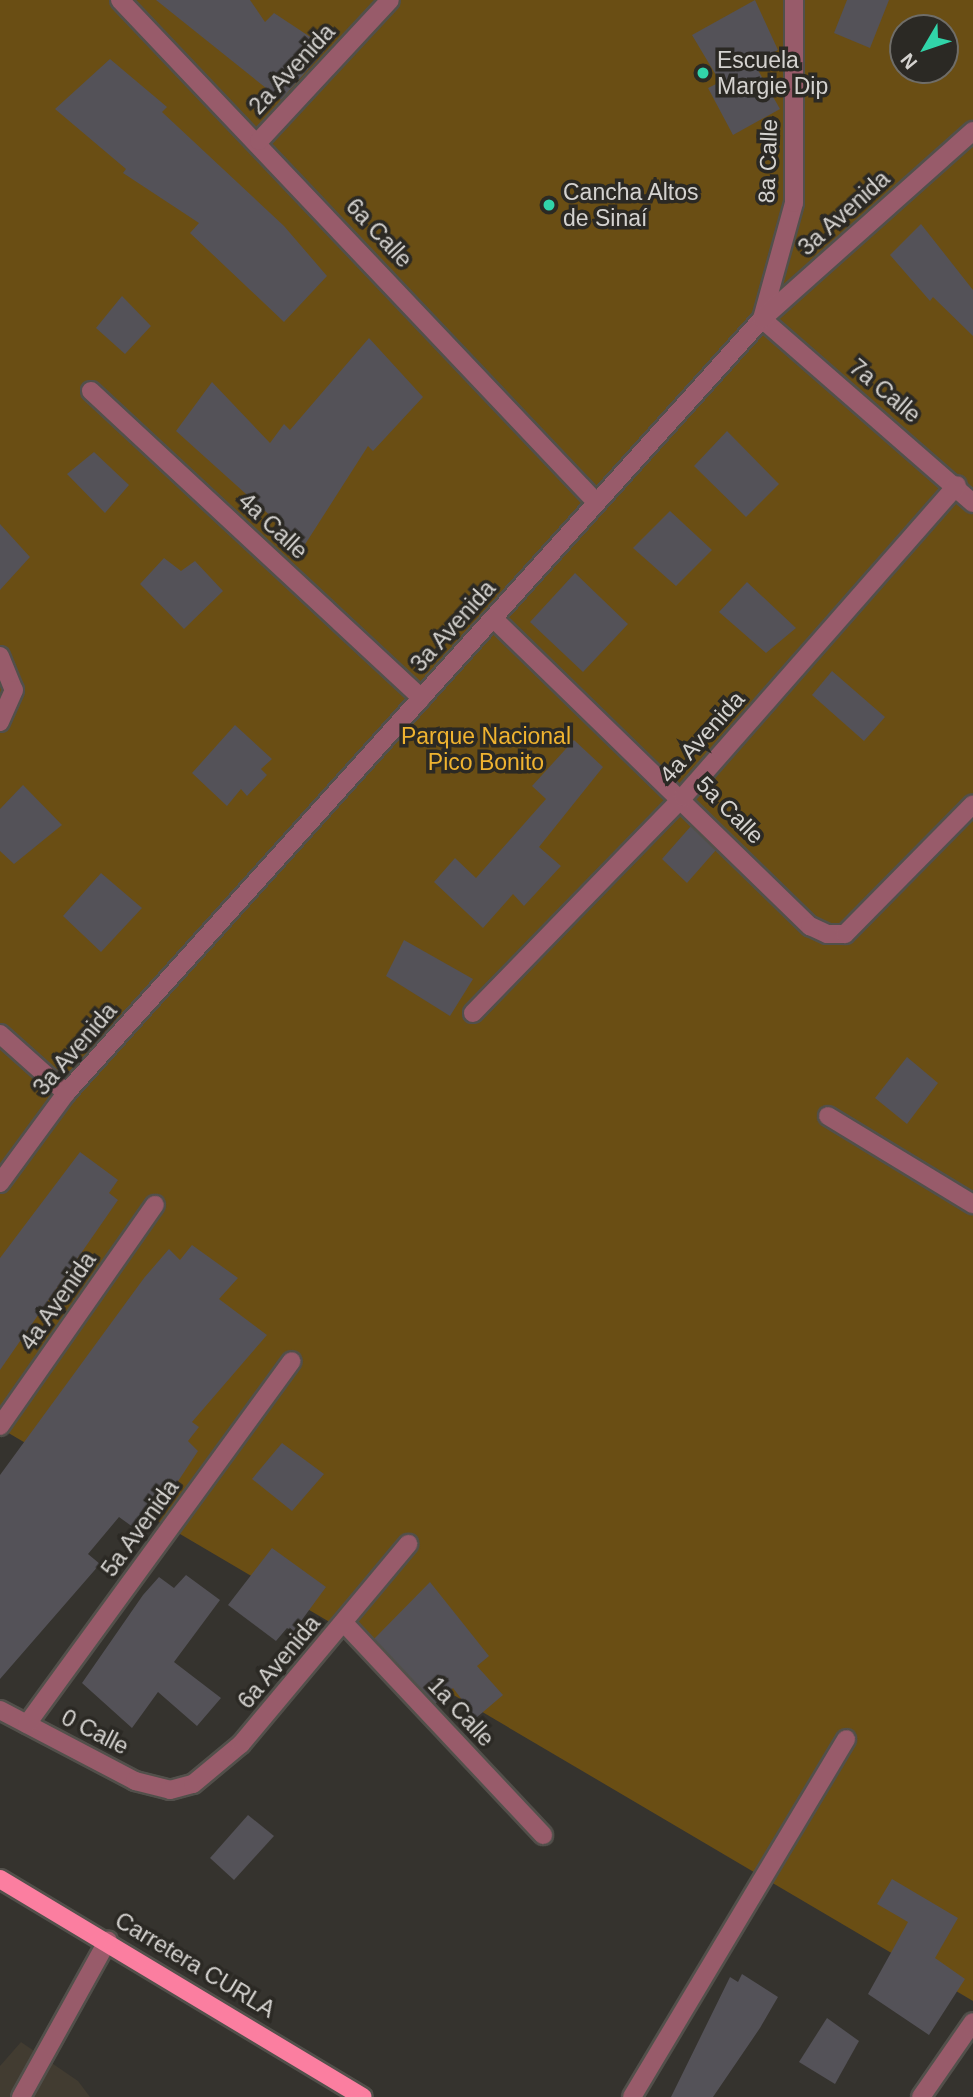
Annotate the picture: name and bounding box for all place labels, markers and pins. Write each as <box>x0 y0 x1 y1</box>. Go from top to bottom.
place label: Escuela Margie Dip <box>717 46 828 100</box>
marker: Escuela Margie Dip <box>695 65 711 81</box>
place label: Cancha Altos de Sinaí <box>563 178 700 232</box>
marker: Cancha Altos de Sinaí <box>541 197 557 213</box>

